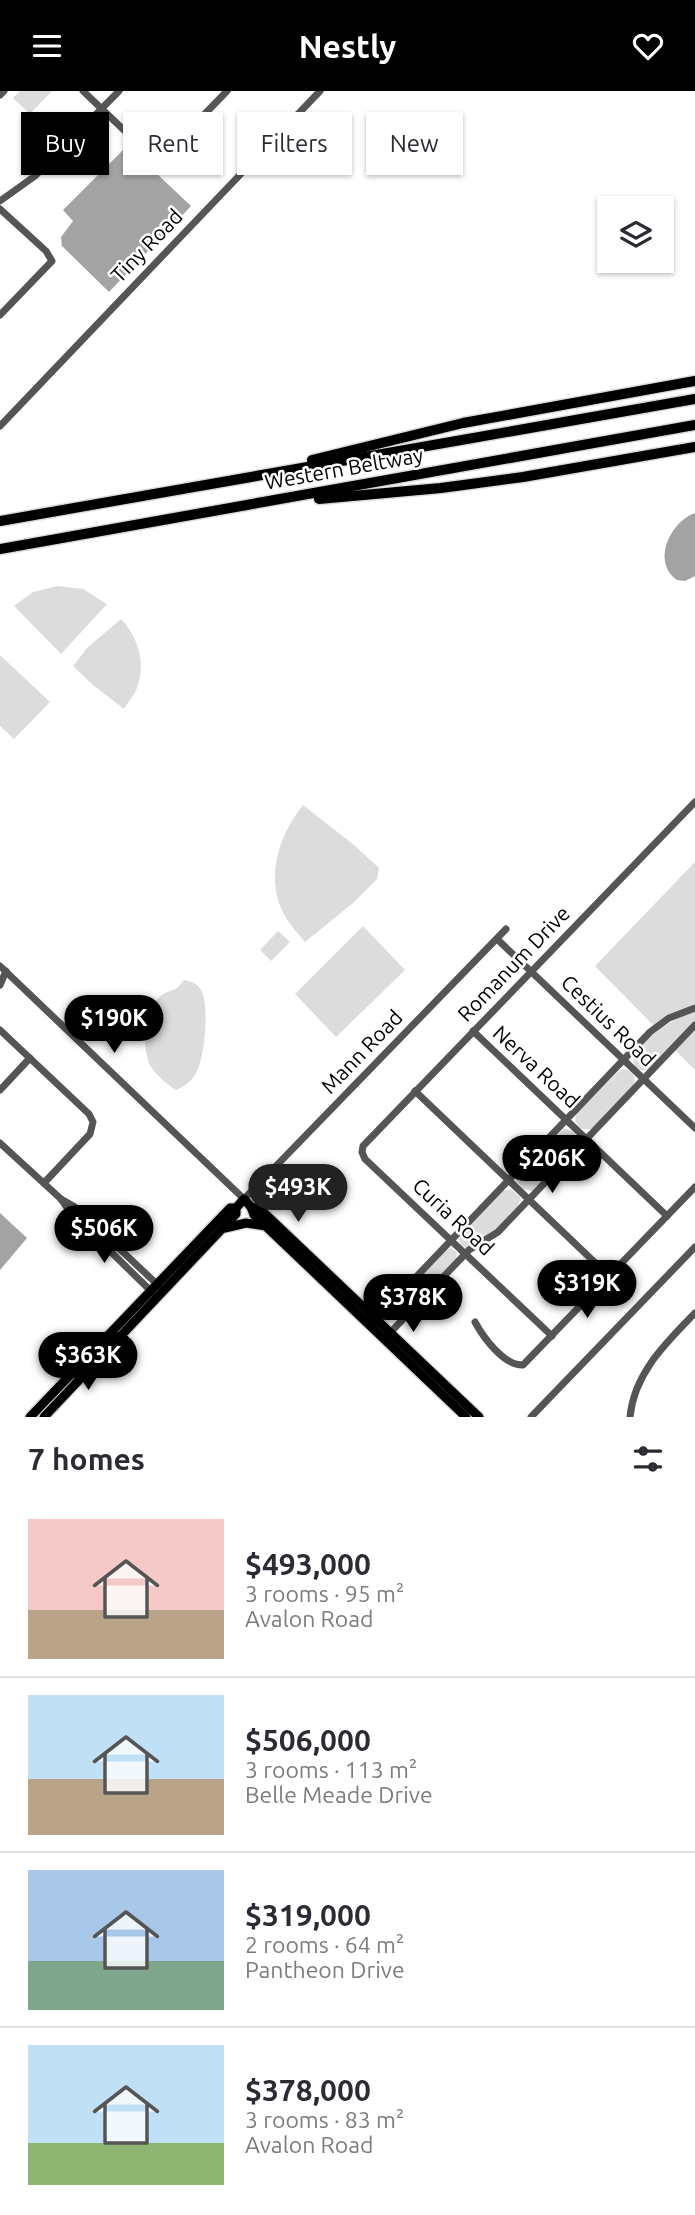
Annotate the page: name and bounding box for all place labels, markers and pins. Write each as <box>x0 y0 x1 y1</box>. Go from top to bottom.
pin: $190K <box>65 995 163 1055</box>
pin: $206K <box>503 1135 601 1195</box>
pin: $493K <box>249 1165 347 1224</box>
pin: $506K <box>55 1205 153 1265</box>
pin: $319K <box>538 1261 636 1320</box>
pin: $378K <box>364 1275 462 1334</box>
pin: $363K <box>39 1333 137 1392</box>

